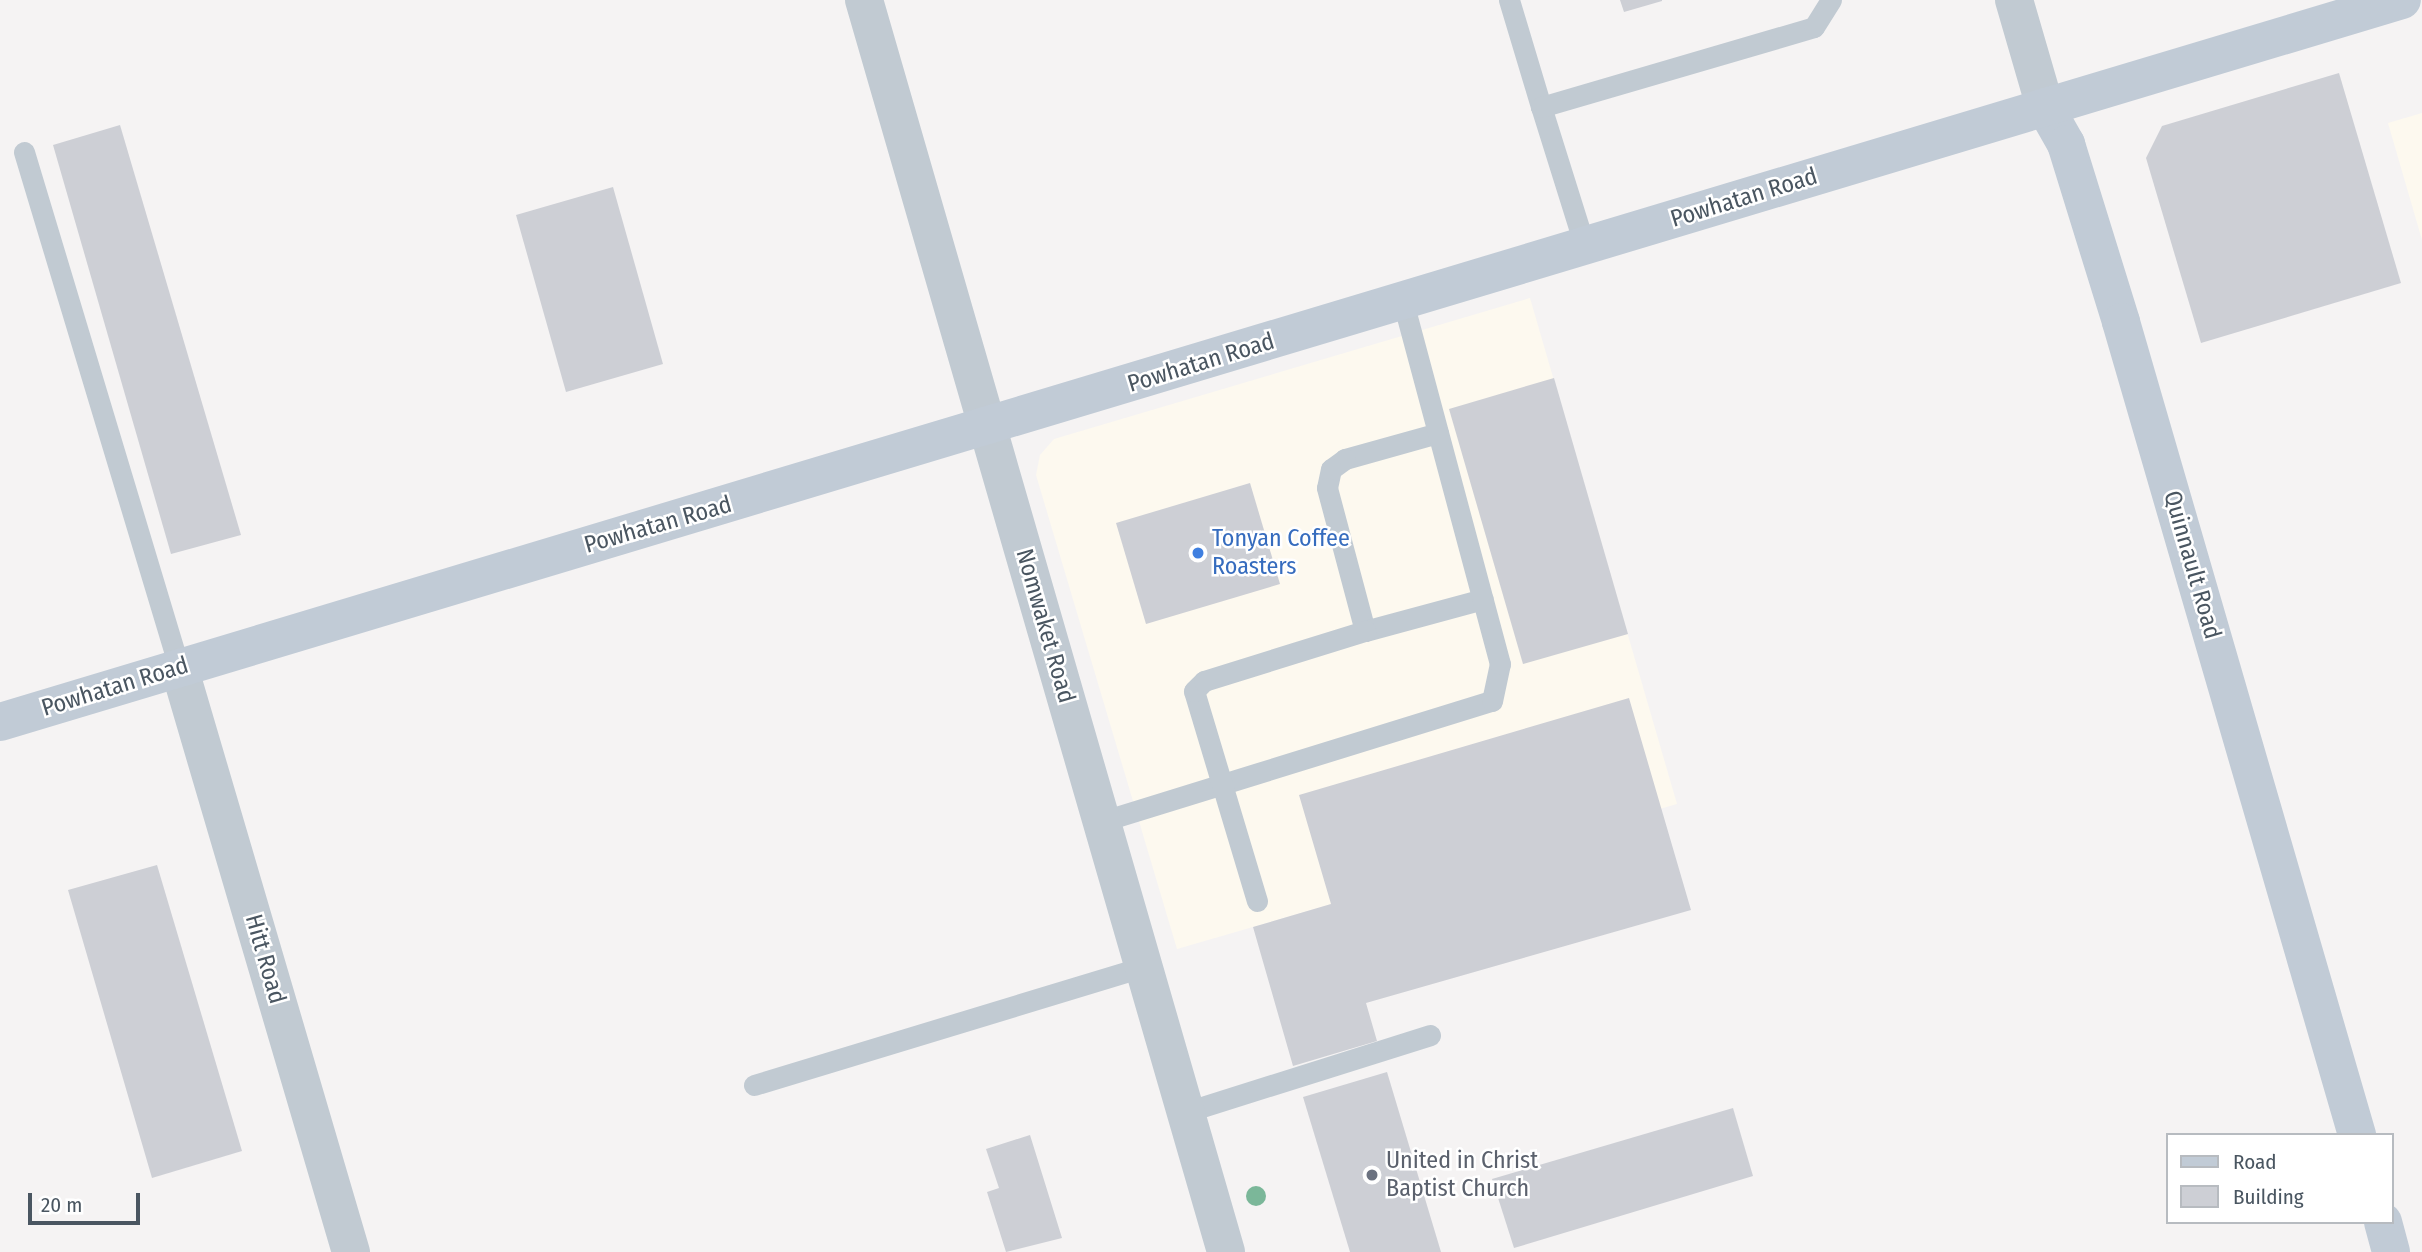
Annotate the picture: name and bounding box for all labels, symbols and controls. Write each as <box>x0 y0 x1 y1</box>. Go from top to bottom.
street label: Powhatan Road <box>1667 162 1821 234</box>
street label: Powhatan Road <box>1124 327 1278 399</box>
street label: Quinnault Road <box>2157 488 2227 642</box>
street label: Powhatan Road <box>581 490 735 560</box>
place label: Tonyan Coffee Roasters <box>1212 525 1350 581</box>
marker: Tonyan Coffee Roasters <box>1190 545 1206 561</box>
street label: Nomwaket Road <box>1009 546 1081 706</box>
street label: Powhatan Road <box>38 651 192 723</box>
street label: Hitt Road <box>239 911 291 1007</box>
legend <box>2166 1133 2394 1224</box>
place label: United in Christ Baptist Church <box>1386 1147 1538 1203</box>
text: Road <box>2233 1149 2277 1175</box>
marker: United in Christ Baptist Church <box>1364 1167 1380 1183</box>
scale bar <box>32 1178 144 1222</box>
text: Building <box>2233 1184 2304 1210</box>
text: 20 m <box>41 1192 82 1218</box>

